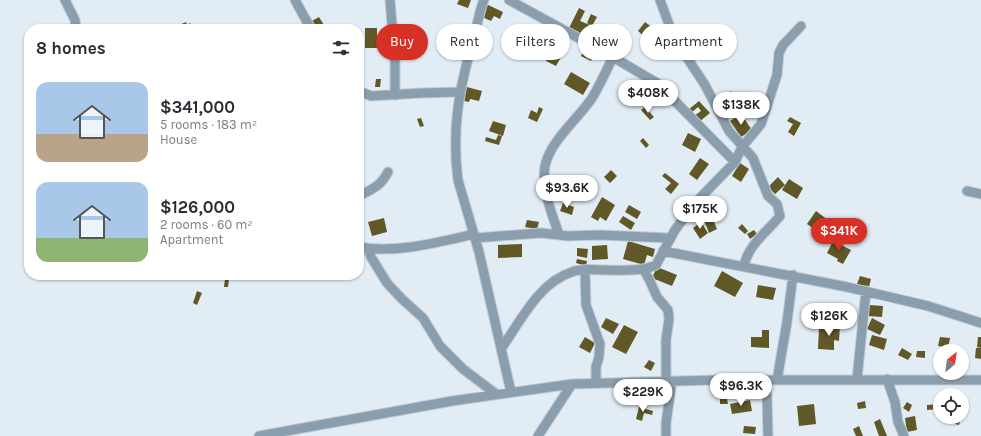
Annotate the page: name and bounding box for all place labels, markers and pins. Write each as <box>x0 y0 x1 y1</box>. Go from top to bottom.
pin: $408K <box>620 80 676 114</box>
pin: $138K <box>713 92 769 126</box>
pin: $93.6K <box>534 175 600 209</box>
pin: $175K <box>672 196 728 230</box>
pin: $341K <box>811 218 867 252</box>
pin: $126K <box>801 303 857 337</box>
pin: $96.3K <box>708 373 774 407</box>
pin: $229K <box>615 379 671 413</box>

